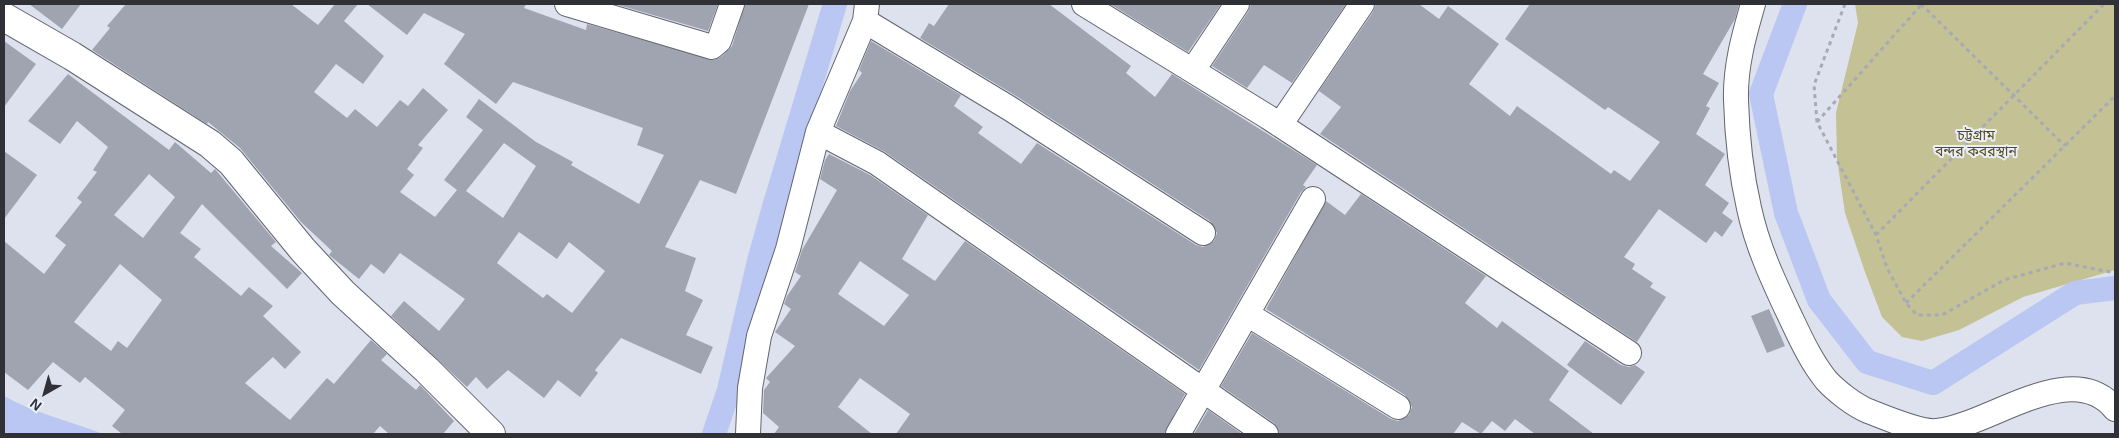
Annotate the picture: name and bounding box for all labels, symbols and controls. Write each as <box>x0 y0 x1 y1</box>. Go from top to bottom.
park label: চট্টগ্রাম বন্দর কবরস্থান <box>1935 128 2017 160</box>
north arrow <box>20 368 70 418</box>
text: N <box>27 395 45 414</box>

